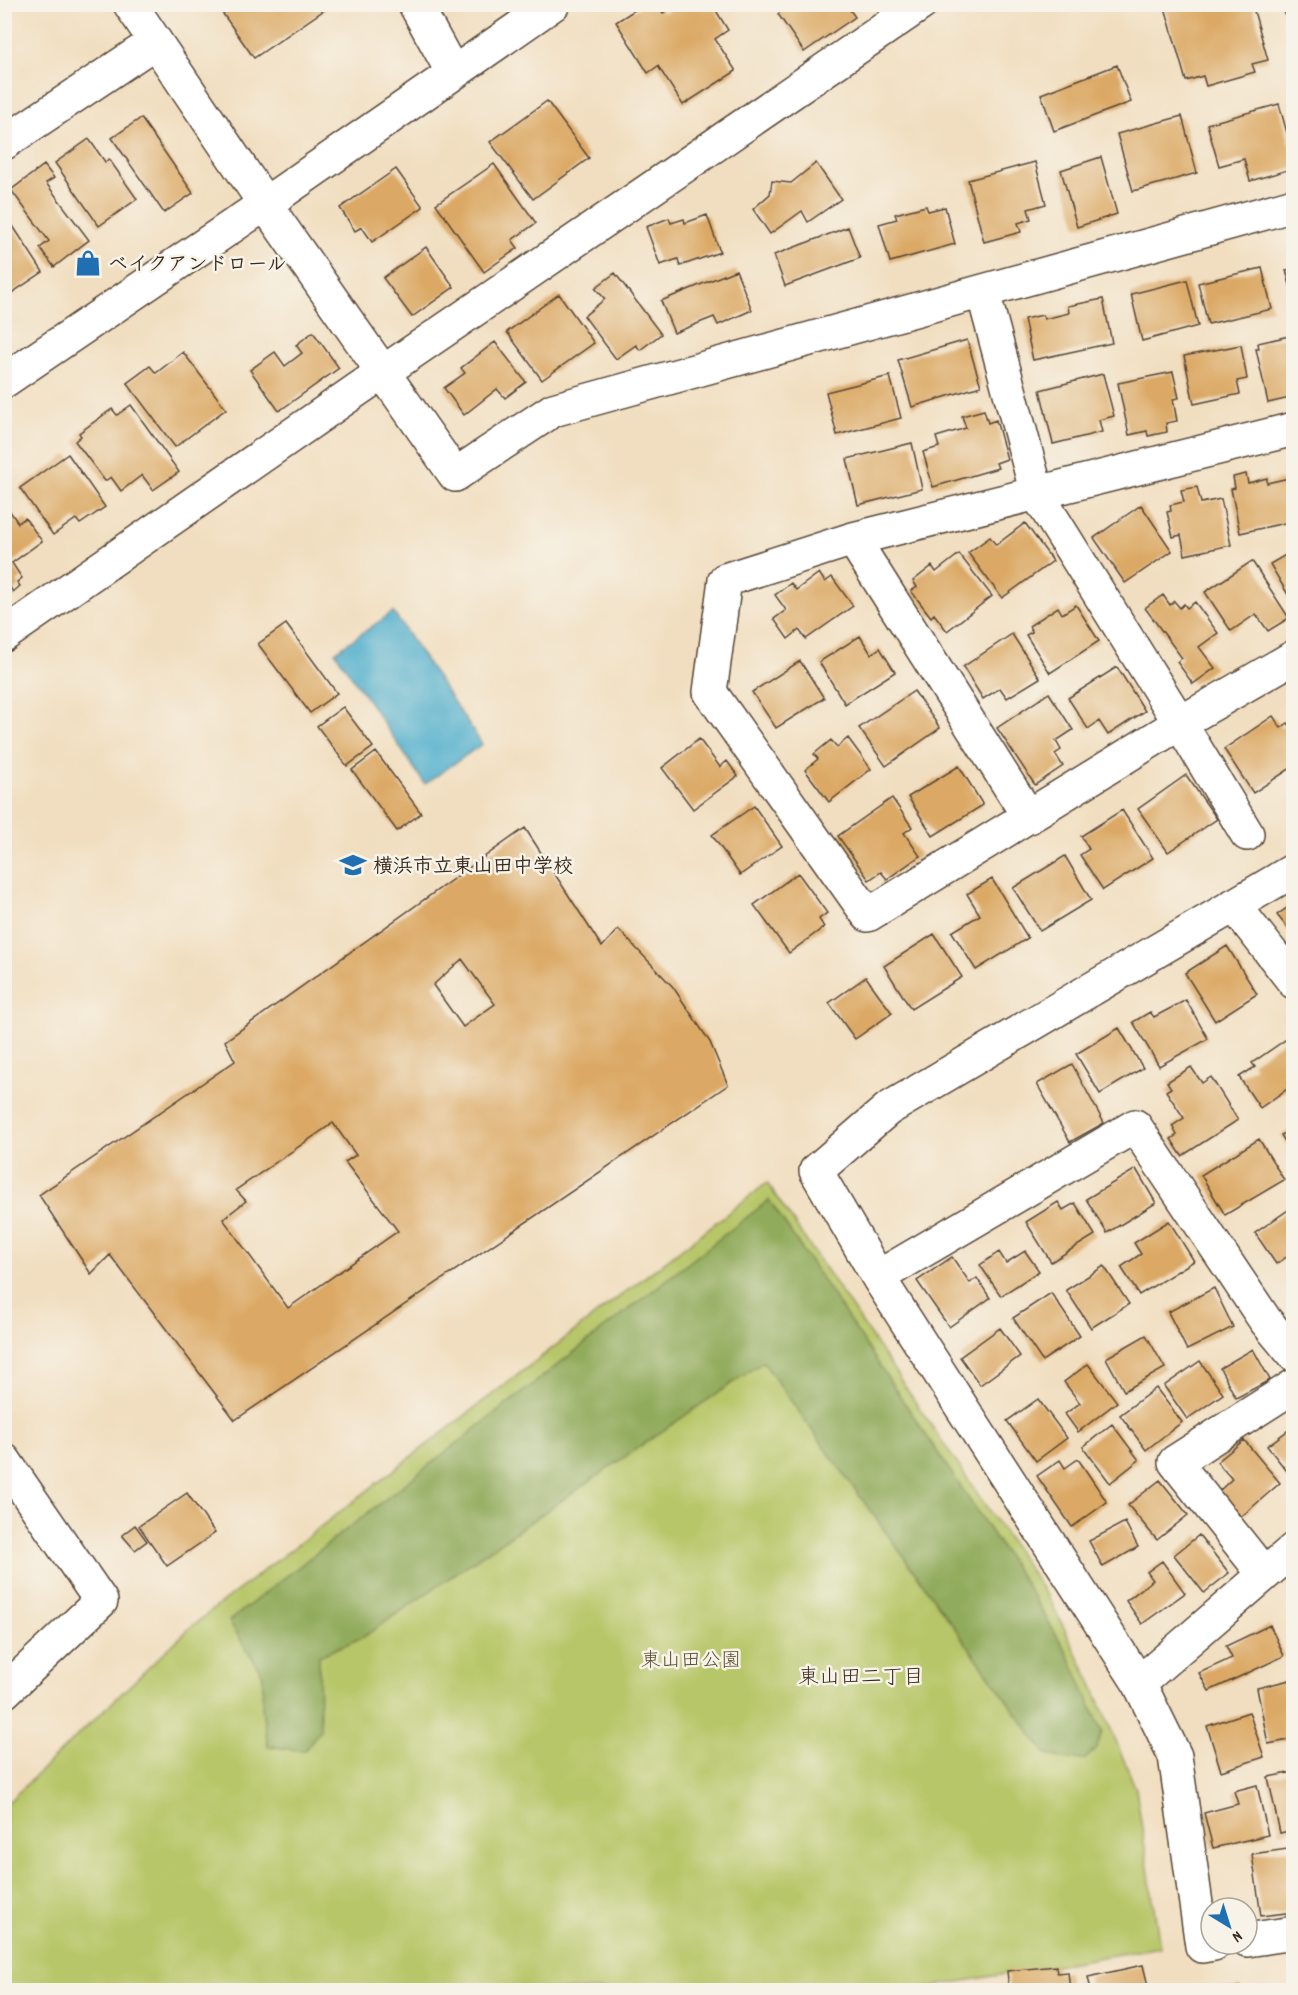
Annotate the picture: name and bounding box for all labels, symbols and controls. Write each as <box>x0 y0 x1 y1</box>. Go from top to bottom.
shop icon: ベイクアンドロール <box>73 248 103 278</box>
place label: ベイクアンドロール <box>108 252 287 280</box>
school or university icon: 横浜市立東山田中学校 <box>338 850 368 880</box>
place label: 横浜市立東山田中学校 <box>373 854 573 882</box>
park label: 東山田公園 <box>641 1648 741 1676</box>
district label: 東山田二丁目 <box>798 1664 924 1694</box>
north arrow <box>1199 1896 1259 1956</box>
text: N <box>1226 1924 1247 1947</box>

